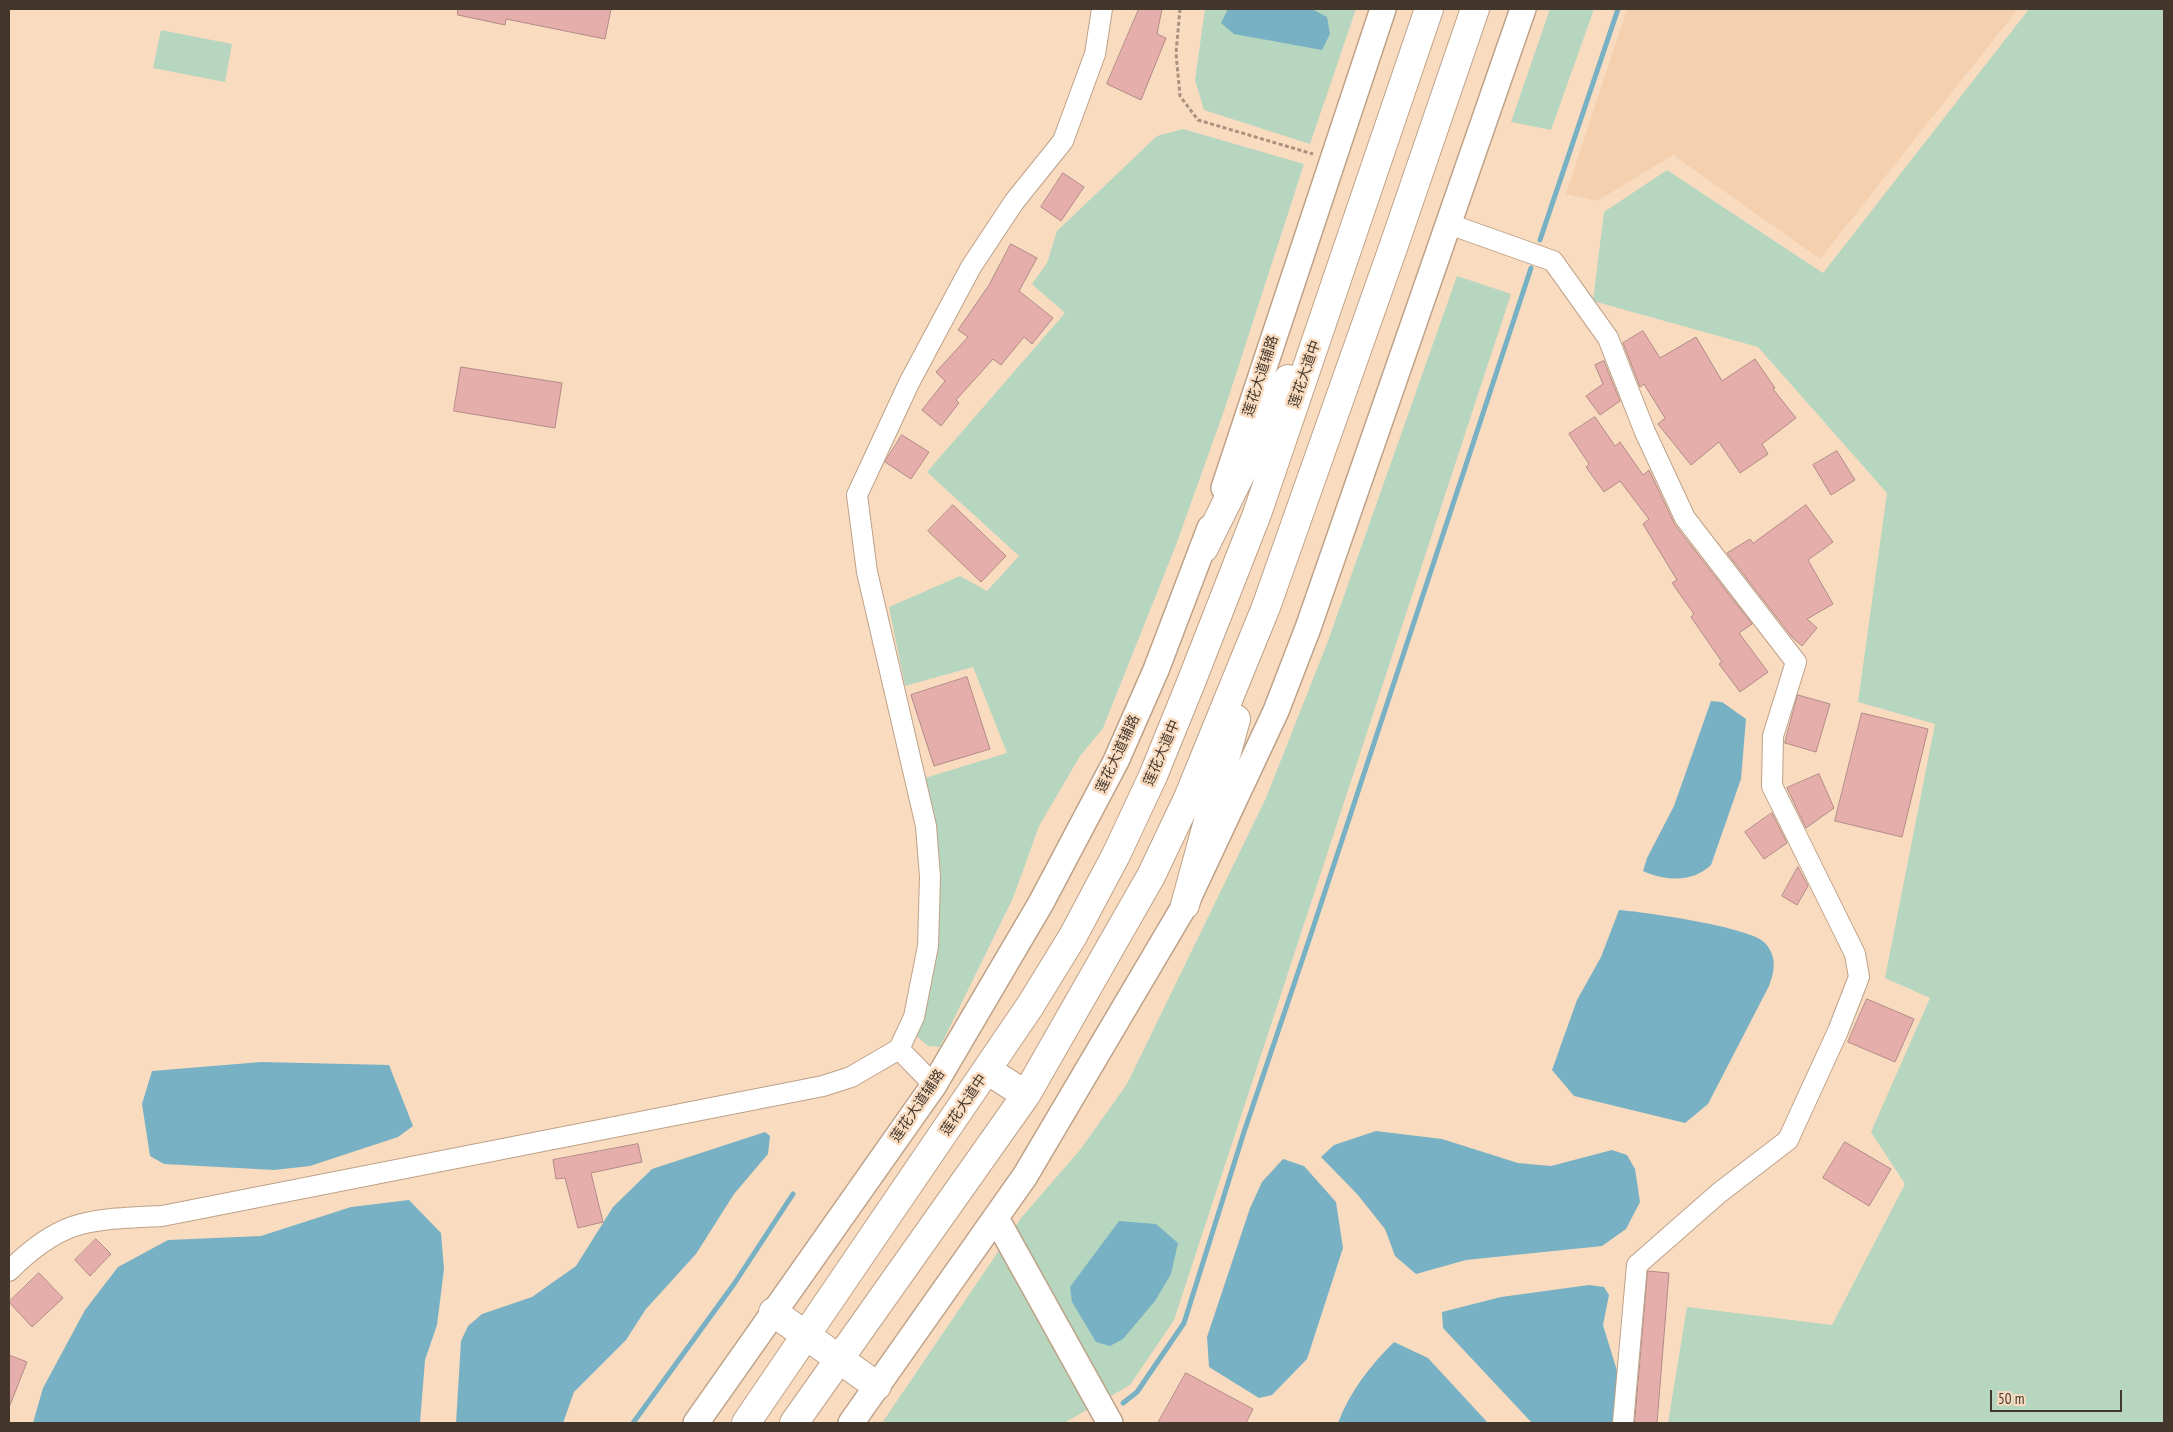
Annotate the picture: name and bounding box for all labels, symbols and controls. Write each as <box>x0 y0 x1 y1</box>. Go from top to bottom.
street label: 莲花大道辅路 <box>1240 333 1282 419</box>
street label: 莲花大道中 <box>1286 338 1324 410</box>
street label: 莲花大道辅路 <box>1093 712 1143 796</box>
street label: 莲花大道中 <box>1141 718 1183 788</box>
street label: 莲花大道辅路 <box>888 1066 948 1146</box>
street label: 莲花大道中 <box>937 1071 991 1139</box>
scale bar <box>1993 1380 2126 1412</box>
text: 50 m <box>1998 1389 2024 1408</box>

